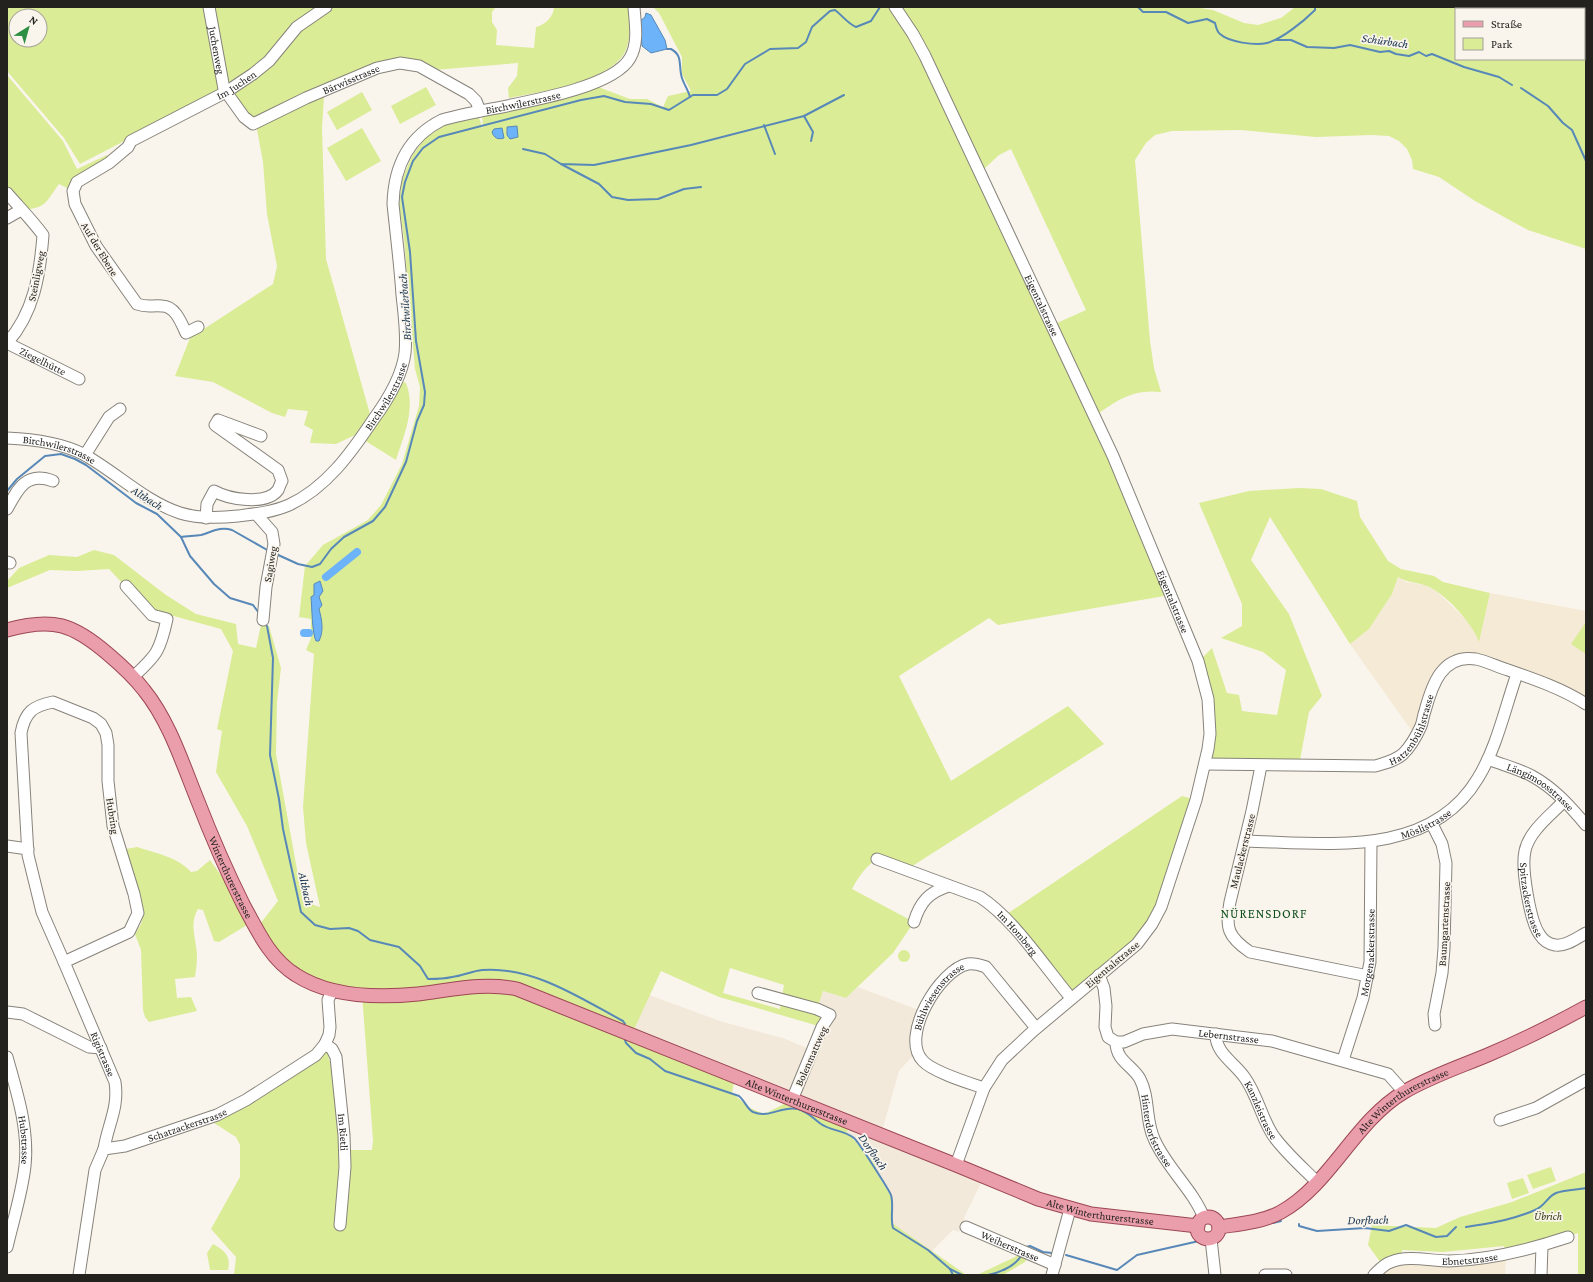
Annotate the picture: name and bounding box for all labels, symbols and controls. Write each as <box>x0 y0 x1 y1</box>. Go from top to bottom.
north arrow <box>8 8 48 48</box>
legend <box>1455 8 1585 60</box>
text: N <box>27 13 41 27</box>
text: Straße <box>1491 17 1522 31</box>
street label: Juchenweg <box>205 24 227 76</box>
water label: Schürbach <box>1361 31 1409 51</box>
text: Park <box>1491 37 1513 51</box>
street label: Bärwisstrasse <box>321 62 381 96</box>
street label: Im Juchen <box>215 68 258 102</box>
street label: Birchwilerstrasse <box>484 88 562 116</box>
street label: Auf der Ebene <box>79 220 121 278</box>
street label: Steinligweg <box>25 249 48 303</box>
water label: Birchwilerbach <box>396 273 414 341</box>
street label: Eigentalstrasse <box>1023 273 1062 338</box>
street label: Ziegelhütte <box>18 344 68 378</box>
street label: Birchwilerstrasse <box>362 361 409 432</box>
street label: Birchwilerstrasse <box>22 433 98 466</box>
water label: Altbach <box>128 482 165 513</box>
street label: Sagiweg <box>261 544 280 583</box>
street label: Eigentalstrasse <box>1155 568 1192 635</box>
street label: Hatzenbühlstrasse <box>1387 692 1436 767</box>
street label: Längimoosstrasse <box>1505 760 1577 813</box>
street label: Hubring <box>103 797 122 836</box>
street label: Möslistrasse <box>1399 806 1454 841</box>
street label: Maulackerstrasse <box>1227 812 1257 890</box>
street label: Winterthurerstrasse <box>207 834 255 920</box>
street label: Spitzackerstrasse <box>1517 862 1546 940</box>
water label: Altbach <box>295 870 316 907</box>
street label: Baumgartenstrasse <box>1436 881 1453 967</box>
district label: NÜRENSDORF <box>1221 906 1307 921</box>
street label: Im Homberg <box>995 908 1041 958</box>
street label: Morgenackerstrasse <box>1357 909 1376 997</box>
street label: Eigentalstrasse <box>1083 938 1142 991</box>
street label: Bühlwiesenstrasse <box>911 960 966 1031</box>
street label: Bolenmattweg <box>792 1024 831 1088</box>
street label: Lebernstrasse <box>1198 1026 1260 1045</box>
street label: Rigistrasse <box>88 1030 118 1078</box>
street label: Alte Winterthurerstrasse <box>1355 1065 1450 1136</box>
street label: Alte Winterthurerstrasse <box>744 1075 850 1127</box>
street label: Kanzleistrasse <box>1242 1079 1280 1142</box>
street label: Hinterdorfstrasse <box>1139 1093 1175 1169</box>
street label: Schatzackerstrasse <box>146 1105 229 1144</box>
street label: Im Rietli <box>336 1113 350 1151</box>
street label: Hubstrasse <box>16 1115 32 1165</box>
water label: Dorfbach <box>855 1131 891 1173</box>
street label: Alte Winterthurerstrasse <box>1045 1196 1155 1227</box>
park label: Übrich <box>1534 1210 1562 1222</box>
water label: Dorfbach <box>1347 1213 1389 1227</box>
street label: Weiherstrasse <box>979 1228 1041 1264</box>
street label: Ebnetstrasse <box>1442 1250 1499 1267</box>

